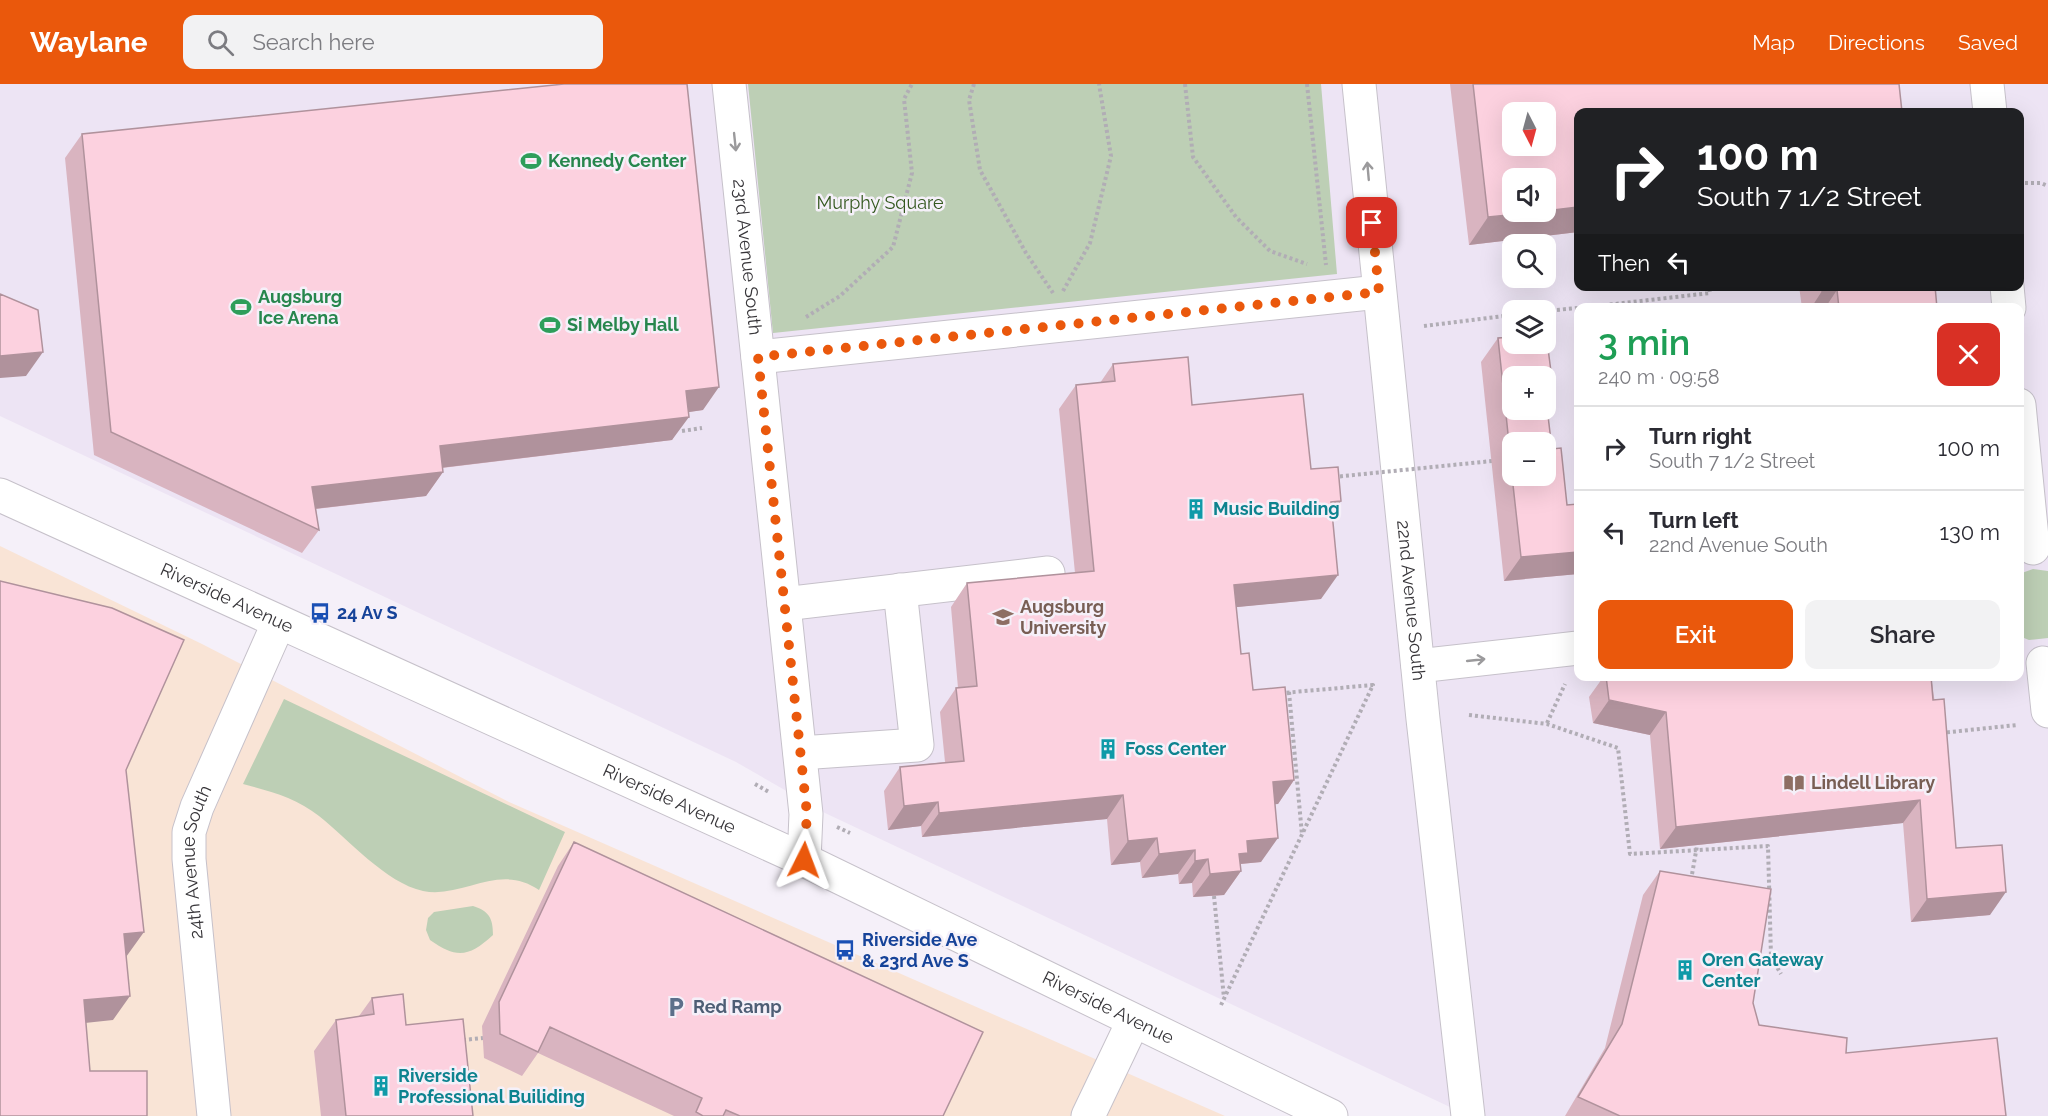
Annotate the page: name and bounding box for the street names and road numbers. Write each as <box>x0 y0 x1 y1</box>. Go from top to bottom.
street label: 23rd Avenue South <box>729 178 766 336</box>
street label: 22nd Avenue South <box>1393 519 1430 682</box>
street label: Riverside Avenue <box>157 558 297 637</box>
street label: Riverside Avenue <box>600 759 740 838</box>
street label: 24th Avenue South <box>178 782 215 940</box>
street label: Riverside Avenue <box>1039 966 1178 1048</box>

